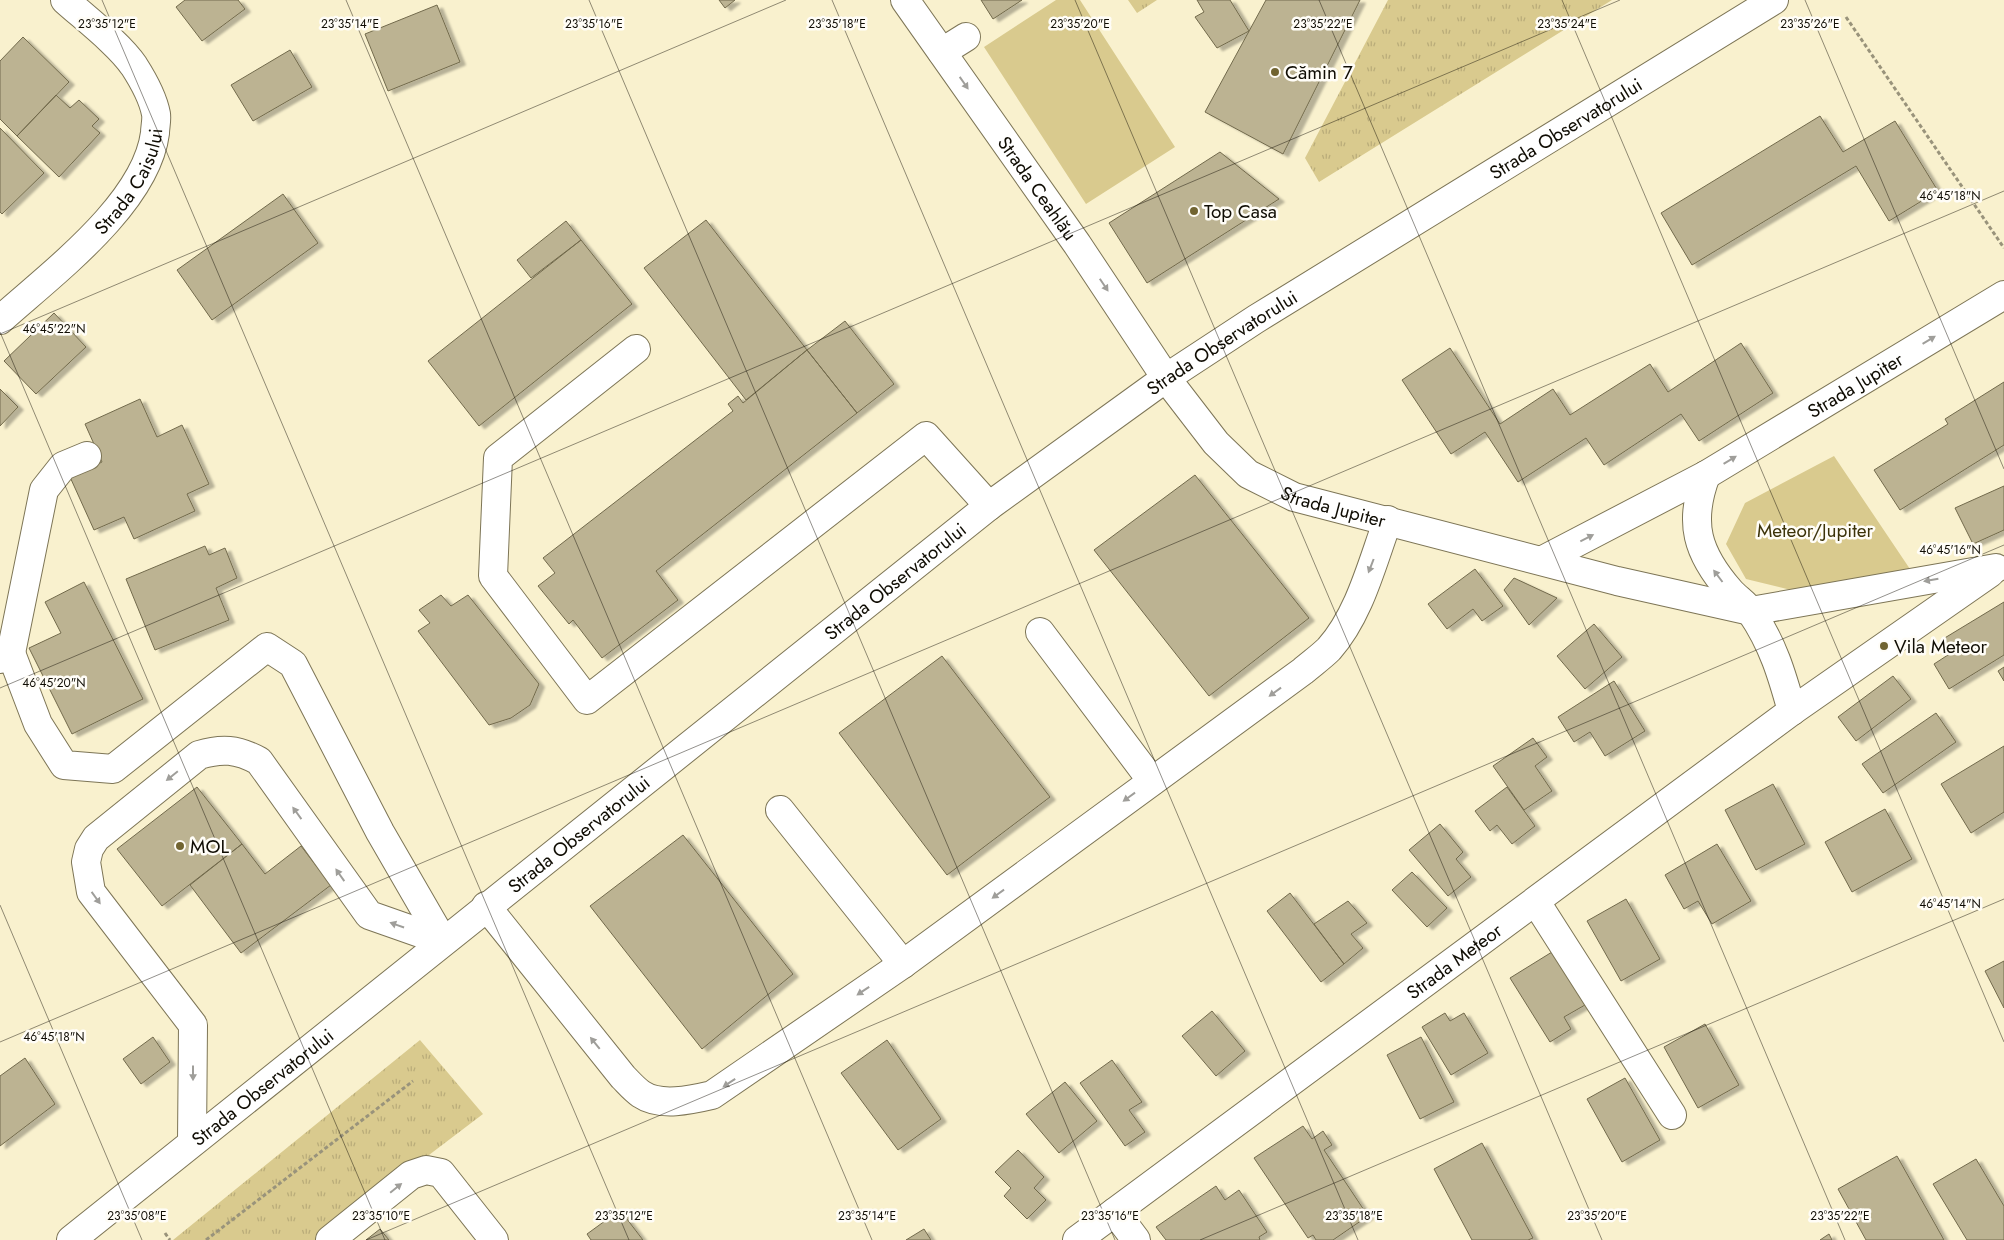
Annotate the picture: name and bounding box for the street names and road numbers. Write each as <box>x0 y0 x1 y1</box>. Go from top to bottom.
street label: Strada Observatorului <box>1484 71 1647 186</box>
street label: Strada Caisului <box>88 128 169 241</box>
street label: Strada Ceahlău <box>991 130 1084 246</box>
street label: Strada Observatorului <box>1141 283 1302 401</box>
street label: Strada Jupiter <box>1802 345 1909 424</box>
street label: Strada Jupiter <box>1276 479 1389 534</box>
street label: Strada Observatorului <box>818 516 972 646</box>
street label: Strada Observatorului <box>502 769 655 899</box>
street label: Strada Meteor <box>1401 916 1508 1005</box>
street label: Strada Observatorului <box>186 1022 339 1152</box>

